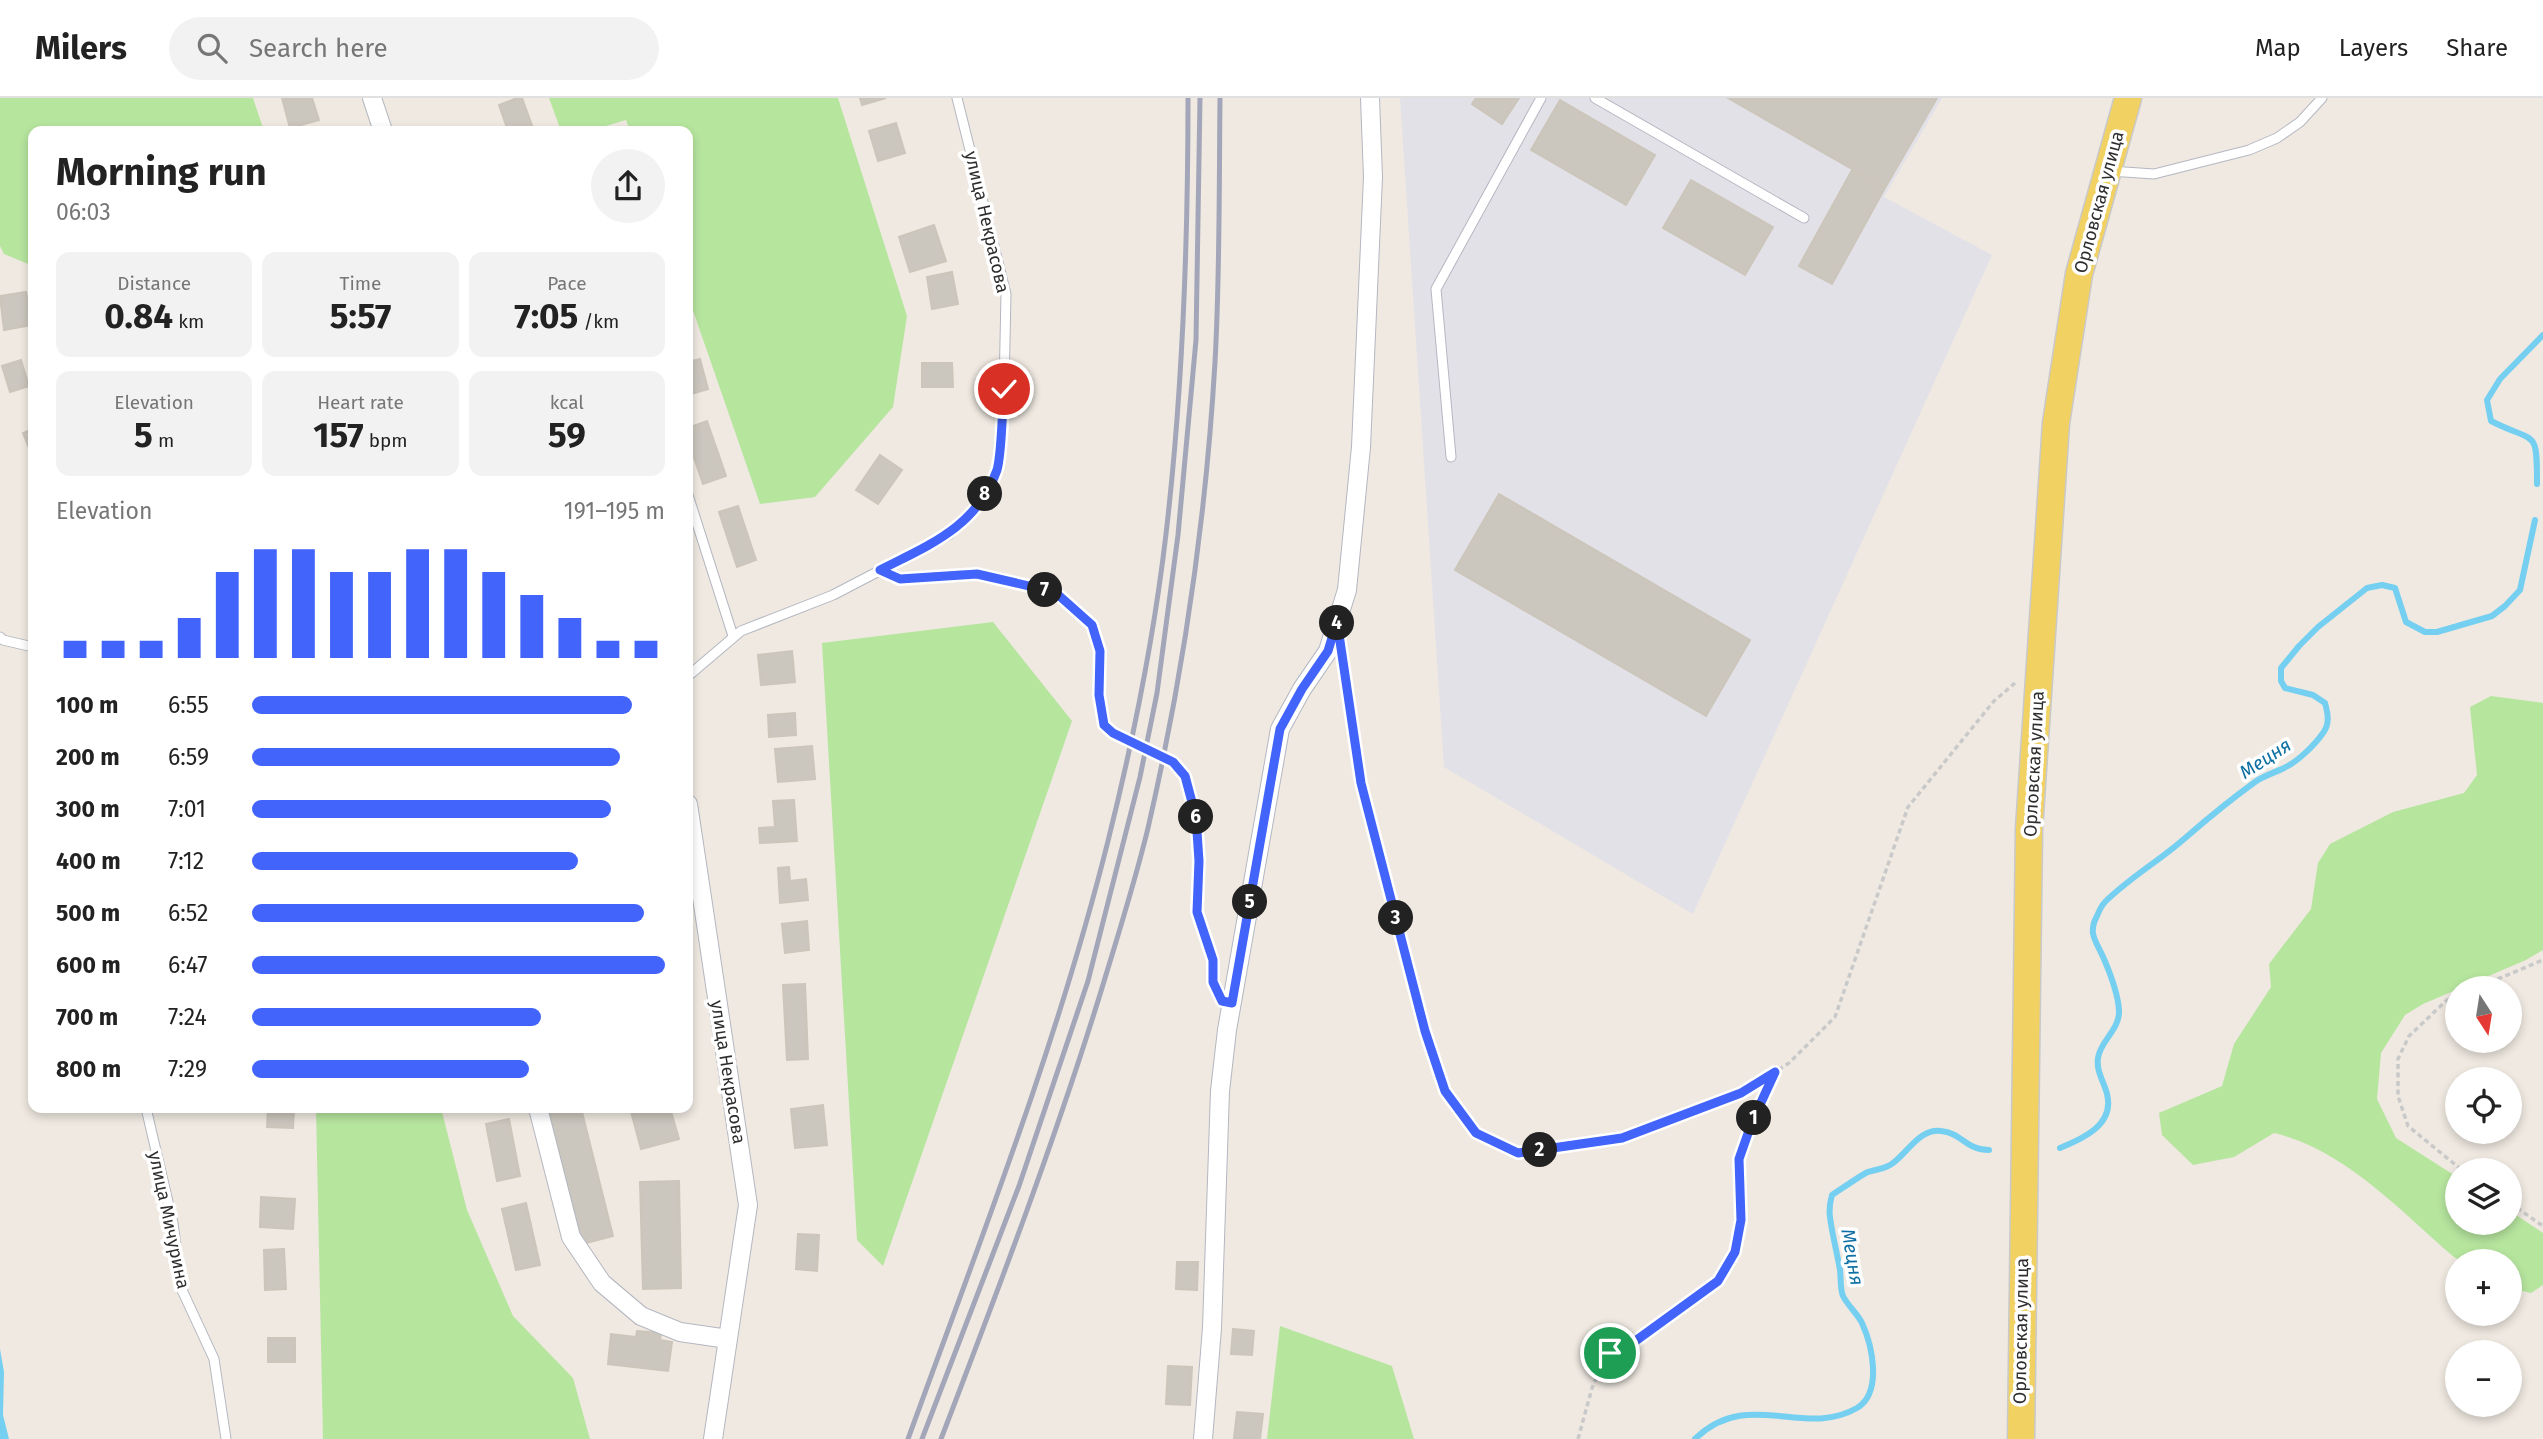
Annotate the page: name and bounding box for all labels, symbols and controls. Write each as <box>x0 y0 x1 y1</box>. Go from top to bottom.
search box <box>169 17 659 80</box>
text: Milers <box>35 28 127 68</box>
icon: search <box>193 29 231 67</box>
text: Search here <box>249 33 388 64</box>
text: Map <box>2255 34 2301 62</box>
text: Layers <box>2339 34 2408 62</box>
text: Share <box>2446 34 2508 62</box>
street label: Орловская улица <box>2069 129 2129 275</box>
text: Morning run <box>56 149 267 195</box>
button: share <box>591 149 665 223</box>
street label: улица Некрасова <box>960 149 1014 295</box>
text: 06:03 <box>56 198 111 226</box>
text: Distance <box>117 272 191 295</box>
text: Time <box>340 272 381 295</box>
text: Pace <box>547 272 587 295</box>
text: 0.84 <box>104 295 173 337</box>
text: 5:57 <box>330 295 391 337</box>
text: 7:05 <box>514 295 578 337</box>
text: km <box>173 310 204 333</box>
text: /km <box>578 310 619 333</box>
pin <box>974 359 1034 419</box>
icon: check <box>985 370 1023 408</box>
text: Elevation <box>114 391 194 414</box>
text: Heart rate <box>317 391 404 414</box>
text: kcal <box>550 391 584 414</box>
text: 5 <box>134 414 153 456</box>
text: 157 <box>313 414 364 456</box>
text: 59 <box>548 414 586 456</box>
text: m <box>153 429 174 452</box>
text: bpm <box>364 429 408 452</box>
pin: 8 <box>968 476 1002 512</box>
text: 8 <box>979 482 990 505</box>
text: Elevation <box>56 497 152 525</box>
text: 191–195 m <box>564 497 665 525</box>
pin: 7 <box>1028 573 1062 608</box>
text: 7 <box>1040 578 1049 601</box>
pin: 4 <box>1320 606 1354 640</box>
text: 4 <box>1331 611 1342 634</box>
street label: Орловская улица <box>2019 690 2049 838</box>
text: 100 m <box>56 691 118 719</box>
text: 6:55 <box>168 691 209 719</box>
water label: Мецня <box>2235 733 2295 784</box>
text: 200 m <box>56 743 120 771</box>
text: 6:59 <box>168 743 209 771</box>
text: 300 m <box>56 795 120 823</box>
text: 7:01 <box>168 795 206 823</box>
pin: 6 <box>1178 800 1214 834</box>
text: 6 <box>1190 805 1201 828</box>
text: 400 m <box>56 847 121 875</box>
text: 7:12 <box>168 847 204 875</box>
pin: 5 <box>1232 884 1268 920</box>
text: 5 <box>1244 890 1255 913</box>
text: 500 m <box>56 899 120 927</box>
text: 6:52 <box>168 899 209 927</box>
pin: 3 <box>1378 900 1414 936</box>
text: 3 <box>1391 906 1400 929</box>
text: 600 m <box>56 951 121 979</box>
text: 6:47 <box>168 951 208 979</box>
north arrow <box>2445 976 2522 1054</box>
map controls <box>2445 976 2522 1417</box>
street label: улица Некрасова <box>706 999 750 1145</box>
text: 700 m <box>56 1003 118 1031</box>
text: 7:24 <box>168 1003 207 1031</box>
text: 800 m <box>56 1055 121 1083</box>
text: 7:29 <box>168 1055 207 1083</box>
button: locate <box>2445 1067 2522 1144</box>
pin: 1 <box>1736 1100 1772 1136</box>
text: 1 <box>1749 1106 1758 1129</box>
pin: 2 <box>1522 1132 1558 1168</box>
text: 2 <box>1535 1138 1544 1161</box>
street label: улица Мичурина <box>144 1149 194 1291</box>
button: layers <box>2445 1158 2522 1235</box>
water label: Мецня <box>1836 1227 1869 1287</box>
button: + <box>2445 1249 2522 1326</box>
street label: Орловская улица <box>2009 1258 2033 1404</box>
pin <box>1580 1323 1640 1383</box>
icon: arrive <box>1591 1334 1629 1372</box>
button: − <box>2445 1340 2522 1417</box>

